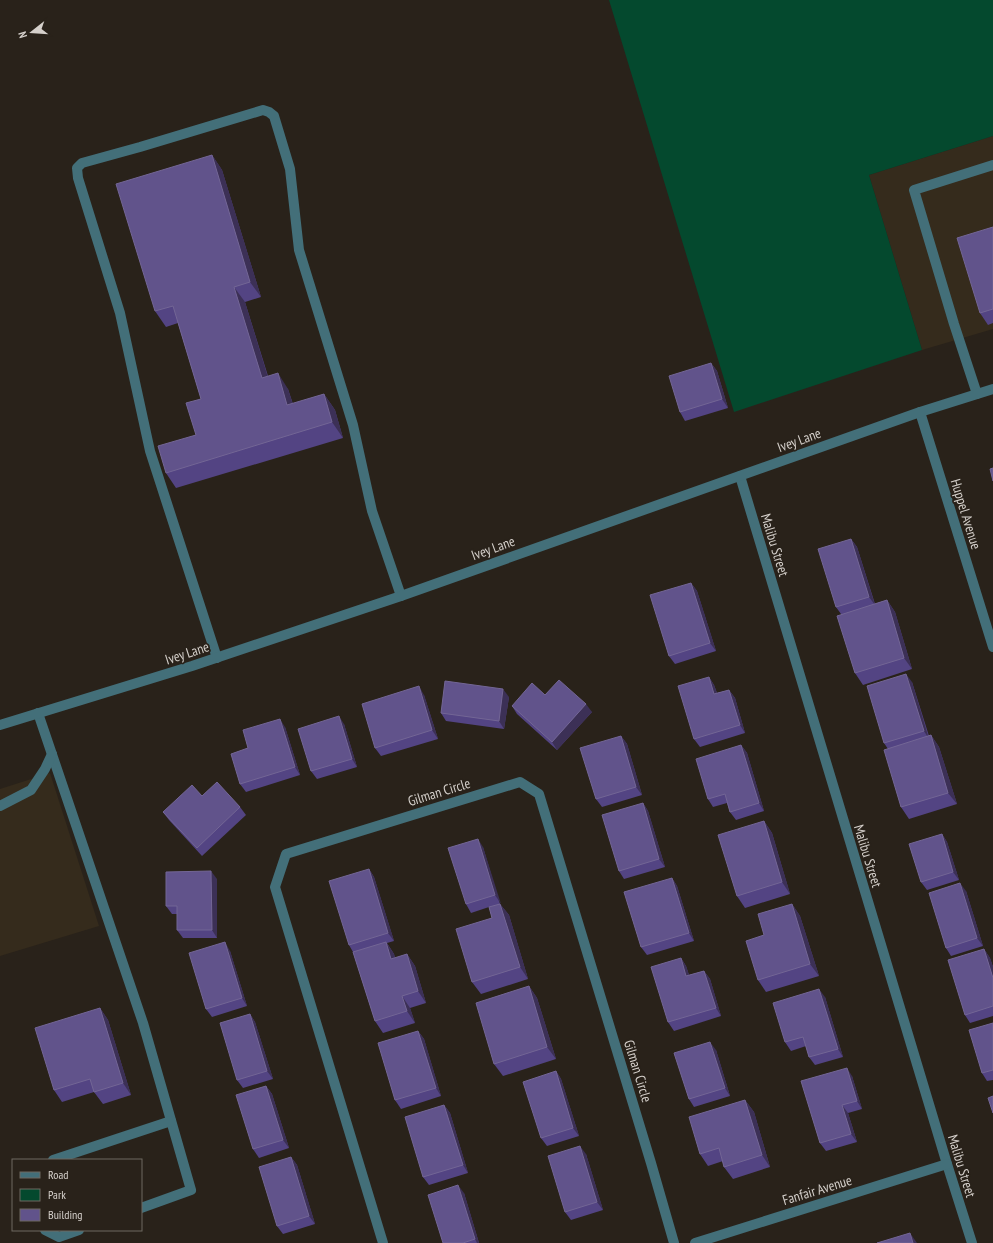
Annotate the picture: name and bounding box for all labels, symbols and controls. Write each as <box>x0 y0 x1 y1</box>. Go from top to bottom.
north arrow <box>12 12 52 52</box>
text: N <box>15 30 30 40</box>
street label: Ivey Lane <box>775 424 824 456</box>
street label: Huppel Avenue <box>947 477 985 552</box>
street label: Malibu Street <box>757 511 793 579</box>
street label: Ivey Lane <box>469 532 518 564</box>
street label: Ivey Lane <box>163 637 211 669</box>
street label: Gilman Circle <box>406 774 473 810</box>
street label: Malibu Street <box>850 822 886 890</box>
street label: Gilman Circle <box>620 1038 656 1105</box>
street label: Malibu Street <box>944 1132 980 1200</box>
legend <box>12 1159 142 1231</box>
text: Road <box>48 1167 68 1182</box>
street label: Fanfair Avenue <box>780 1171 854 1209</box>
text: Park <box>48 1187 66 1202</box>
text: Building <box>48 1207 83 1222</box>

